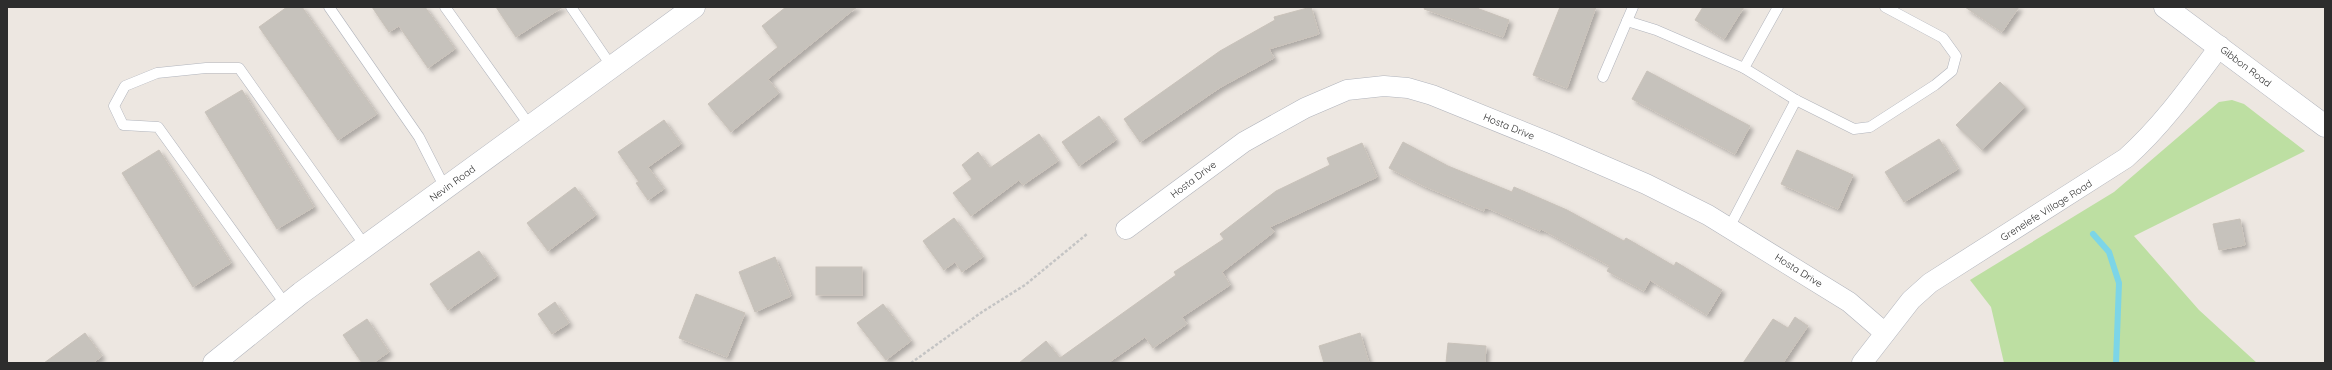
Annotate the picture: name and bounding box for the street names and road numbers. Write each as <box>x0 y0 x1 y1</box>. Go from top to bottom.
street label: Gibbon Road <box>2218 43 2274 90</box>
street label: Hosta Drive <box>1481 110 1537 143</box>
street label: Hosta Drive <box>1168 158 1219 201</box>
street label: Nevin Road <box>427 162 478 204</box>
street label: Grenelefe Village Road <box>1998 177 2095 244</box>
street label: Hosta Drive <box>1772 251 1825 290</box>

